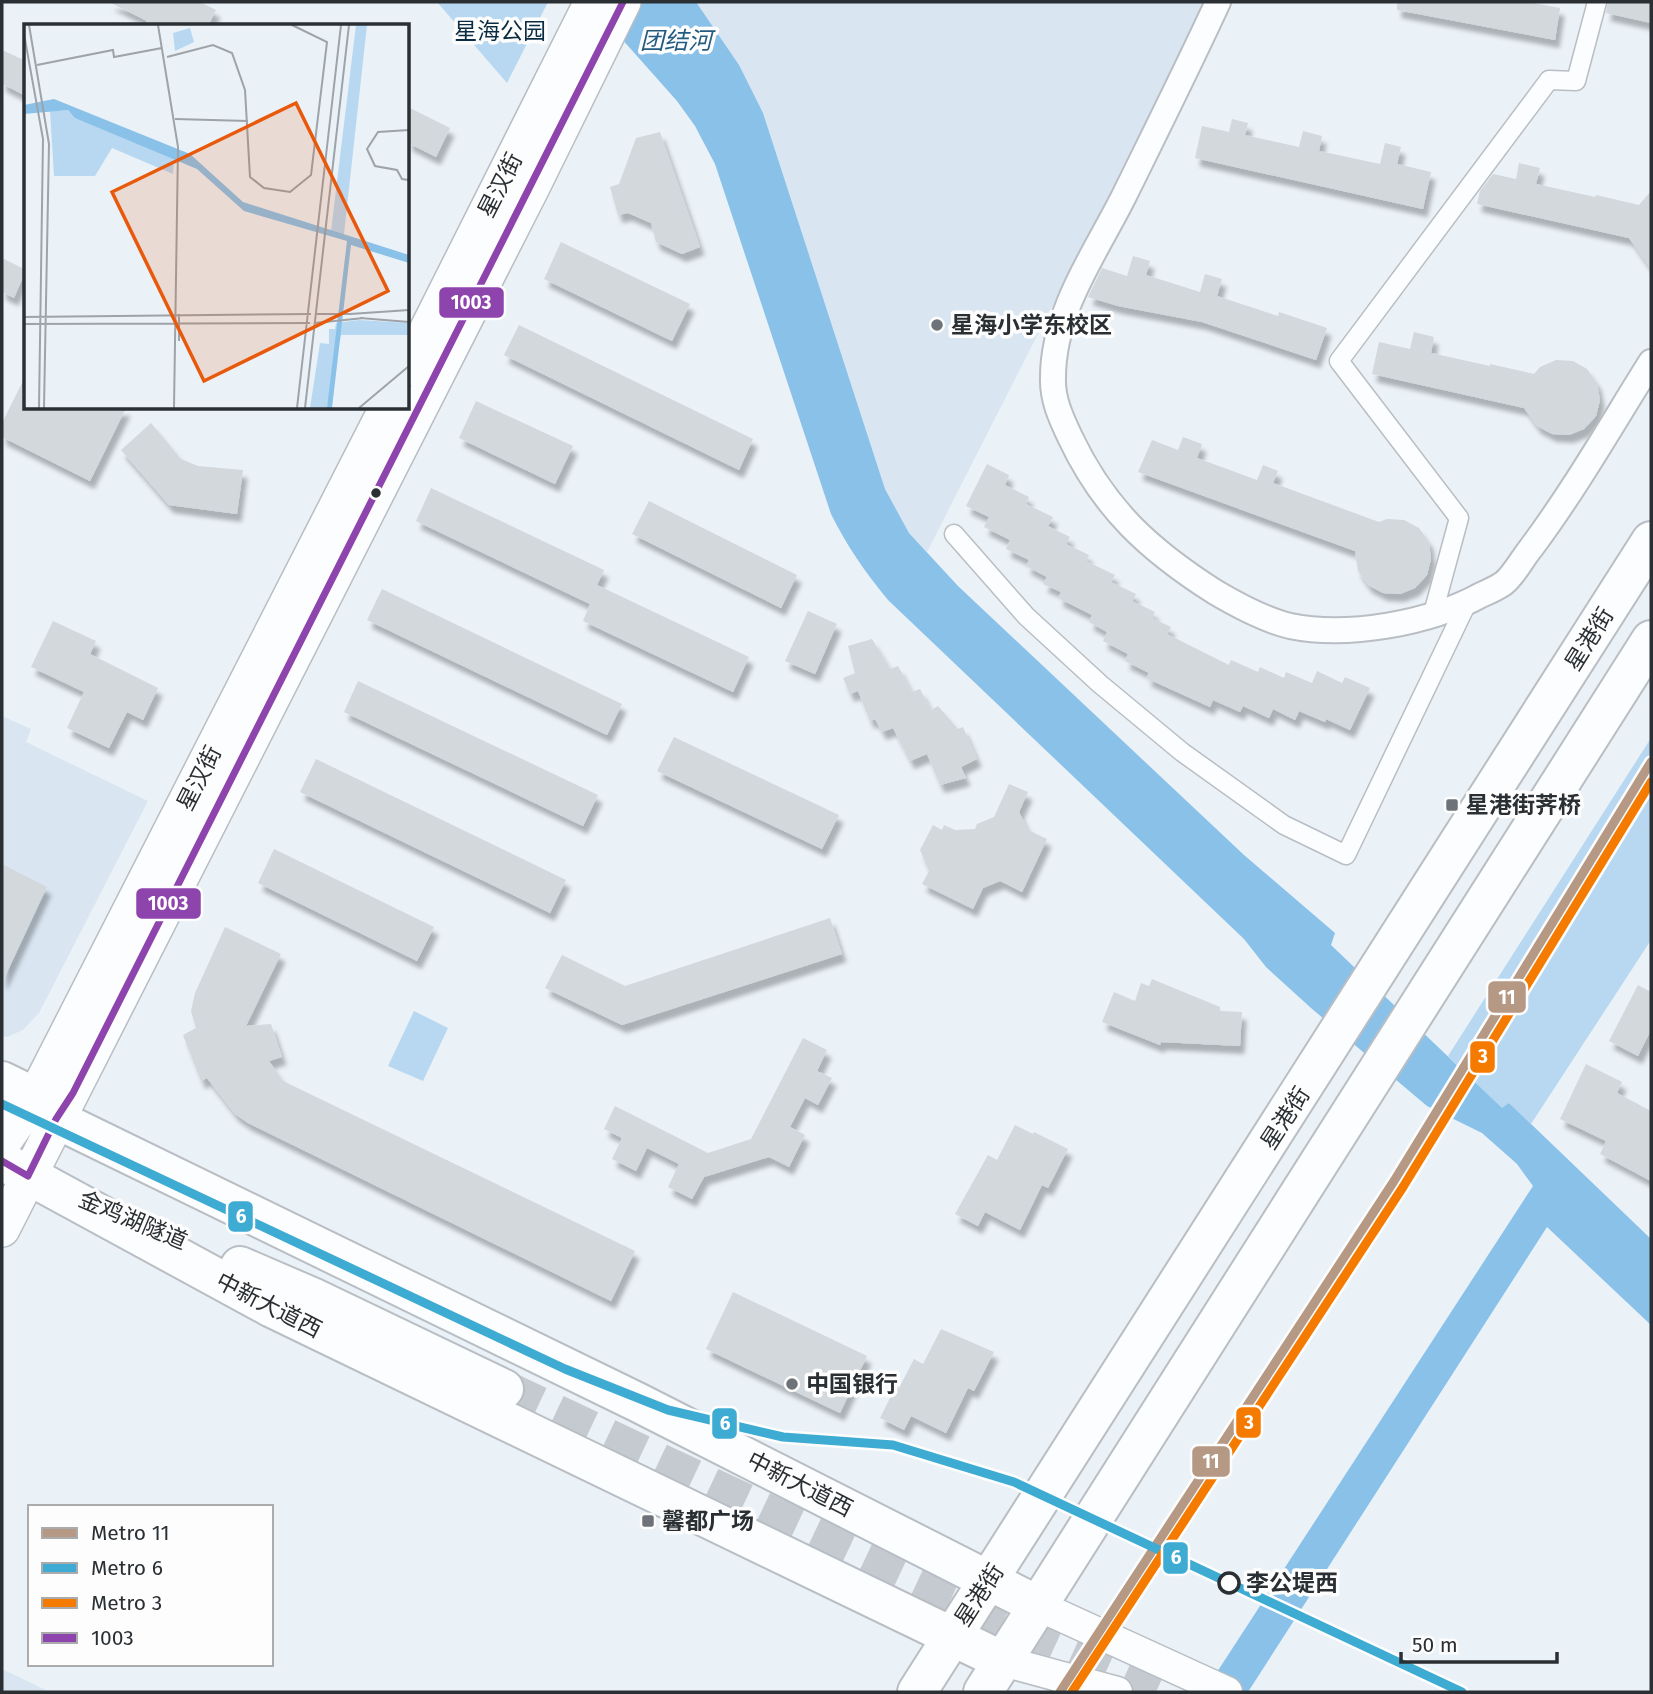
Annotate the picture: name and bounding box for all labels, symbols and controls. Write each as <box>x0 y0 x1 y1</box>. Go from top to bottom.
park label: 星海公园 <box>454 17 546 45</box>
inset map <box>24 24 410 410</box>
water label: 团结河 <box>640 27 716 55</box>
street label: 星汉街 <box>472 148 528 222</box>
line badge: 1003 <box>438 286 505 319</box>
text: 1003 <box>451 291 491 314</box>
place label: 星海小学东校区 <box>951 311 1112 339</box>
marker: 星海小学东校区 <box>929 317 945 333</box>
unlabelled marker <box>369 486 383 500</box>
street label: 星港街 <box>1559 602 1619 676</box>
street label: 星汉街 <box>171 741 227 815</box>
place label: 星港街荠桥 <box>1466 791 1581 819</box>
marker: 星港街荠桥 <box>1444 797 1460 813</box>
line badge: 1003 <box>135 887 202 920</box>
text: 1003 <box>148 892 188 915</box>
line badge: 11 <box>1487 980 1527 1014</box>
text: 11 <box>1498 986 1516 1009</box>
line badge: 3 <box>1469 1040 1496 1074</box>
text: 3 <box>1477 1045 1488 1068</box>
street label: 星港街 <box>1254 1081 1316 1155</box>
street label: 金鸡湖隧道 <box>75 1185 191 1255</box>
line badge: 6 <box>227 1200 254 1233</box>
text: 6 <box>236 1205 247 1228</box>
street label: 中新大道西 <box>211 1266 327 1344</box>
place label: 中国银行 <box>806 1370 898 1398</box>
marker: 中国银行 <box>784 1376 800 1392</box>
line badge: 3 <box>1235 1406 1262 1439</box>
line badge: 6 <box>711 1407 738 1440</box>
text: 3 <box>1243 1411 1254 1434</box>
text: 6 <box>720 1412 731 1435</box>
street label: 中新大道西 <box>742 1445 858 1523</box>
line badge: 11 <box>1191 1445 1231 1478</box>
text: 11 <box>1202 1450 1220 1473</box>
legend <box>28 1505 273 1666</box>
place label: 馨都广场 <box>662 1507 754 1535</box>
marker: 馨都广场 <box>640 1513 656 1529</box>
text: Metro 11 <box>91 1520 170 1546</box>
line badge: 6 <box>1162 1541 1189 1575</box>
text: 6 <box>1171 1546 1182 1569</box>
text: Metro 6 <box>91 1555 163 1581</box>
street label: 星港街 <box>948 1558 1010 1632</box>
place label: 李公堤西 <box>1246 1569 1338 1597</box>
marker: 李公堤西 <box>1218 1572 1240 1594</box>
text: Metro 3 <box>91 1590 162 1616</box>
scale bar <box>1401 1620 1557 1664</box>
text: 1003 <box>91 1625 134 1651</box>
text: 50 m <box>1412 1632 1458 1658</box>

